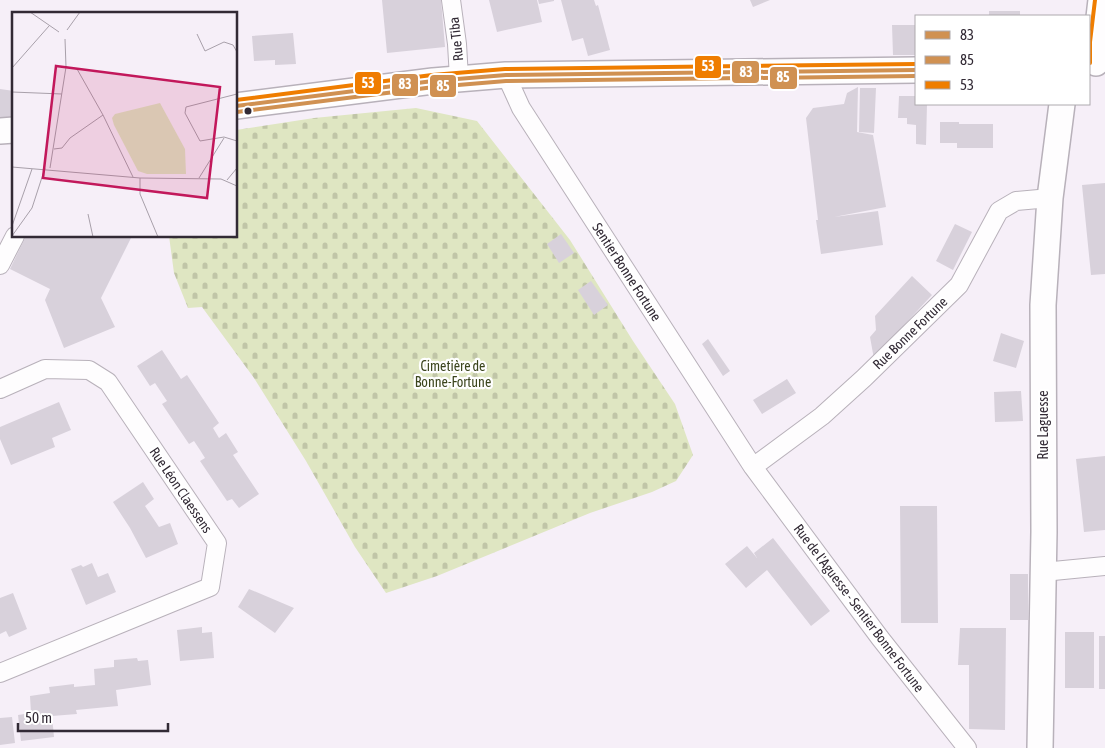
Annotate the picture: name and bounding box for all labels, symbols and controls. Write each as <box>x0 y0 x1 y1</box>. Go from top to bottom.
inset map <box>12 12 238 238</box>
legend <box>915 15 1090 105</box>
street label: Rue Tiba <box>446 16 466 62</box>
text: 83 <box>960 26 974 43</box>
text: 85 <box>960 51 974 68</box>
line badge: 53 <box>694 55 722 79</box>
text: 53 <box>701 58 715 74</box>
line badge: 83 <box>731 60 760 84</box>
text: 83 <box>739 64 753 80</box>
line badge: 85 <box>769 66 798 90</box>
text: 85 <box>776 69 790 85</box>
line badge: 53 <box>354 71 382 95</box>
line badge: 83 <box>391 73 419 97</box>
line badge: 85 <box>429 74 457 98</box>
text: 53 <box>361 75 375 91</box>
text: 83 <box>398 76 412 92</box>
text: 53 <box>960 76 974 93</box>
text: 85 <box>436 78 450 94</box>
unlabelled marker <box>243 106 253 116</box>
street label: Sentier Bonne Fortune <box>589 220 665 324</box>
street label: Rue Bonne Fortune <box>870 294 950 372</box>
park label: Cimetière de Bonne-Fortune <box>415 358 491 390</box>
street label: Rue Laguesse <box>1035 390 1051 460</box>
street label: Rue Léon Claessens <box>146 444 216 536</box>
street label: Rue de l'Aguesse - Sentier Bonne Fortune <box>791 521 927 695</box>
scale bar <box>18 700 168 732</box>
text: 50 m <box>25 709 52 726</box>

